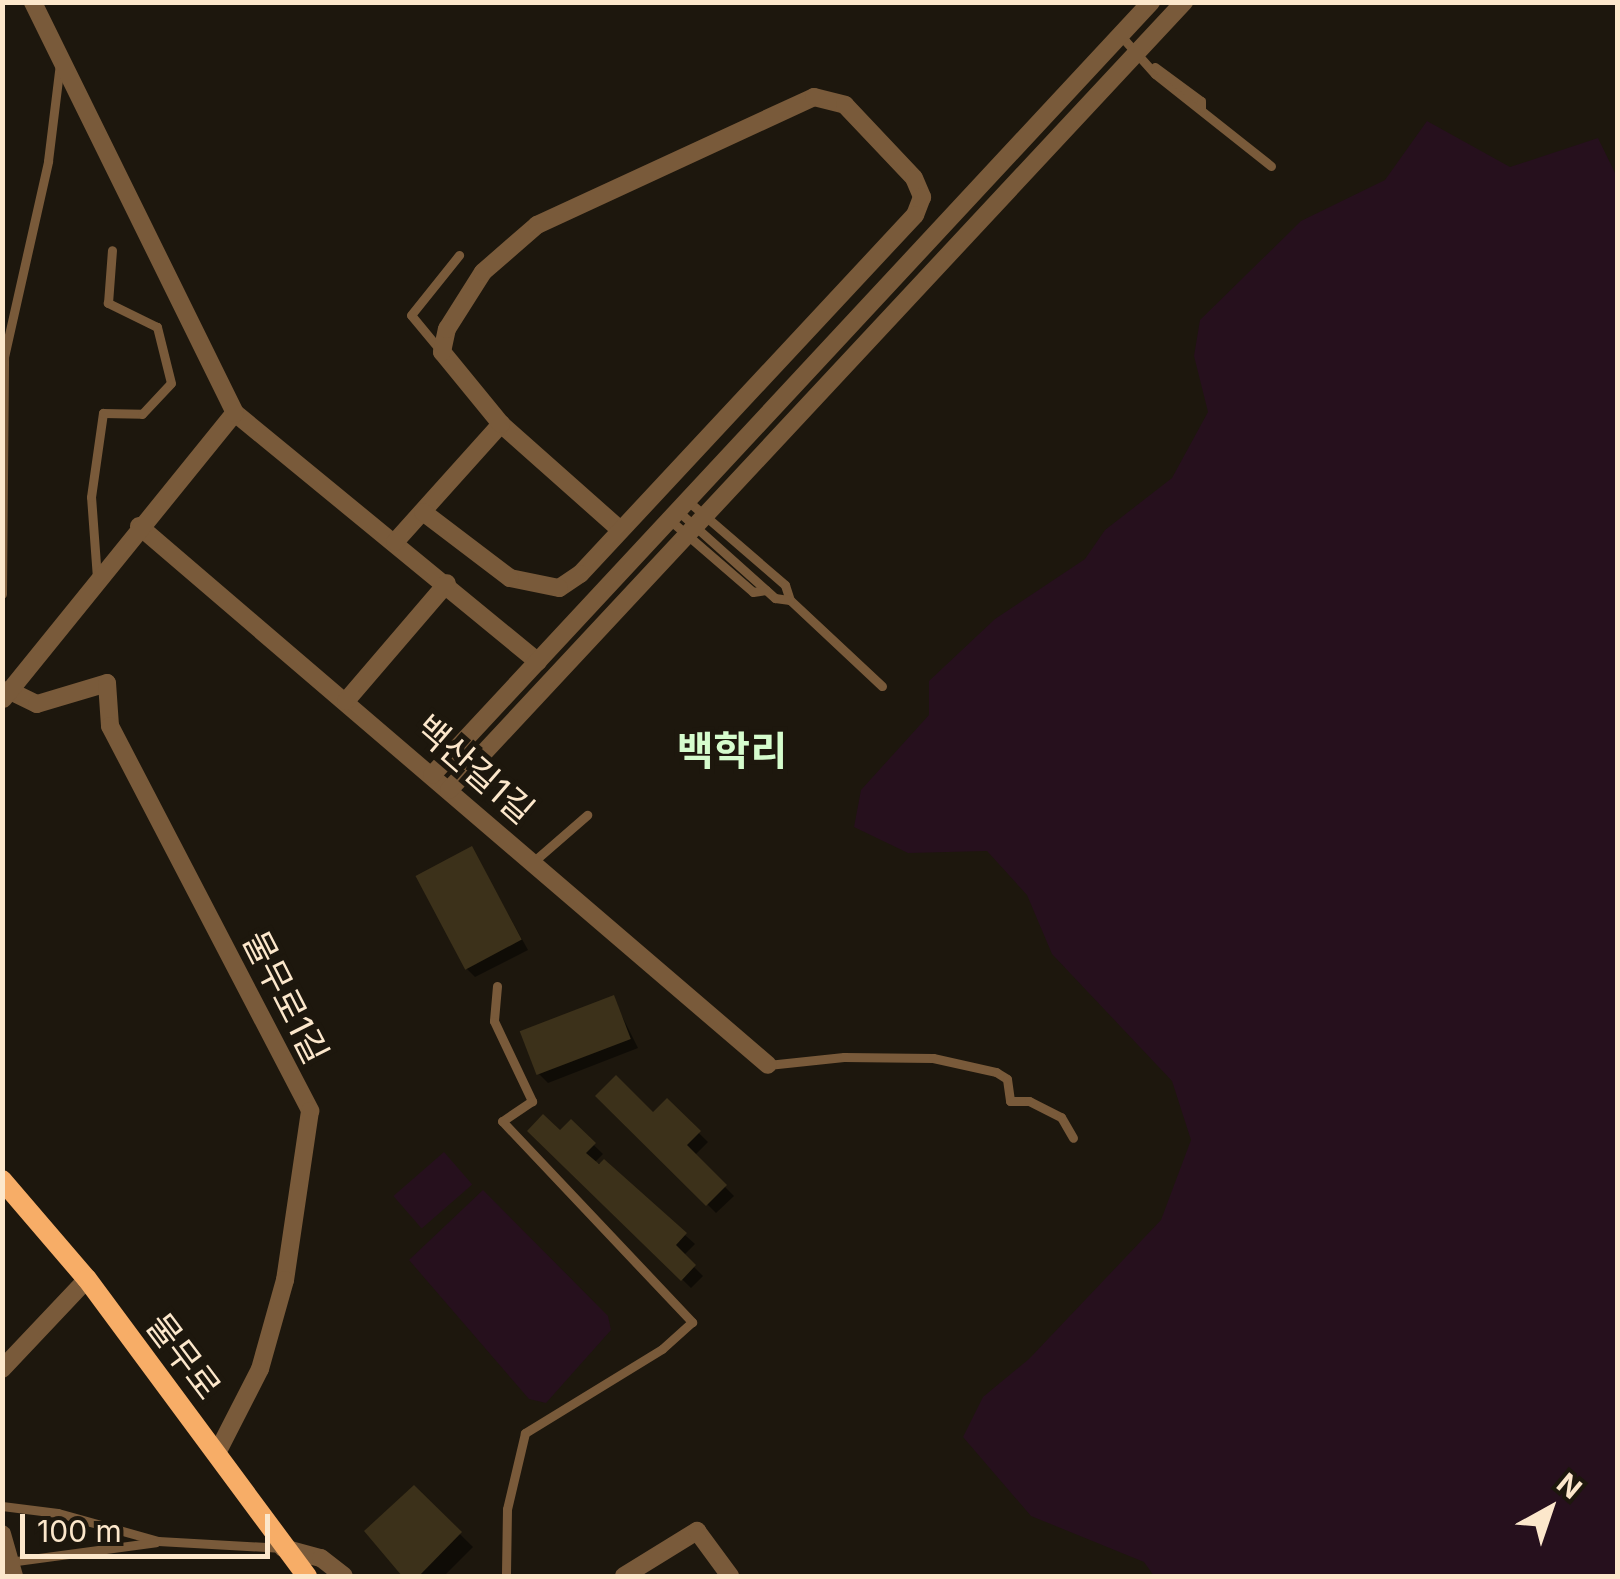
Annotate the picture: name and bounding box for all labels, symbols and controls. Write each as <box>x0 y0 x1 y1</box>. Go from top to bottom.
street label: 백산길1길 <box>407 706 543 832</box>
district label: 백학리 <box>677 727 787 775</box>
street label: 물무로1길 <box>235 924 337 1070</box>
street label: 물무로 <box>138 1305 230 1407</box>
north arrow <box>1500 1459 1600 1559</box>
text: N <box>1550 1466 1588 1506</box>
scale bar <box>25 1494 275 1556</box>
text: 100 m <box>37 1513 122 1549</box>

